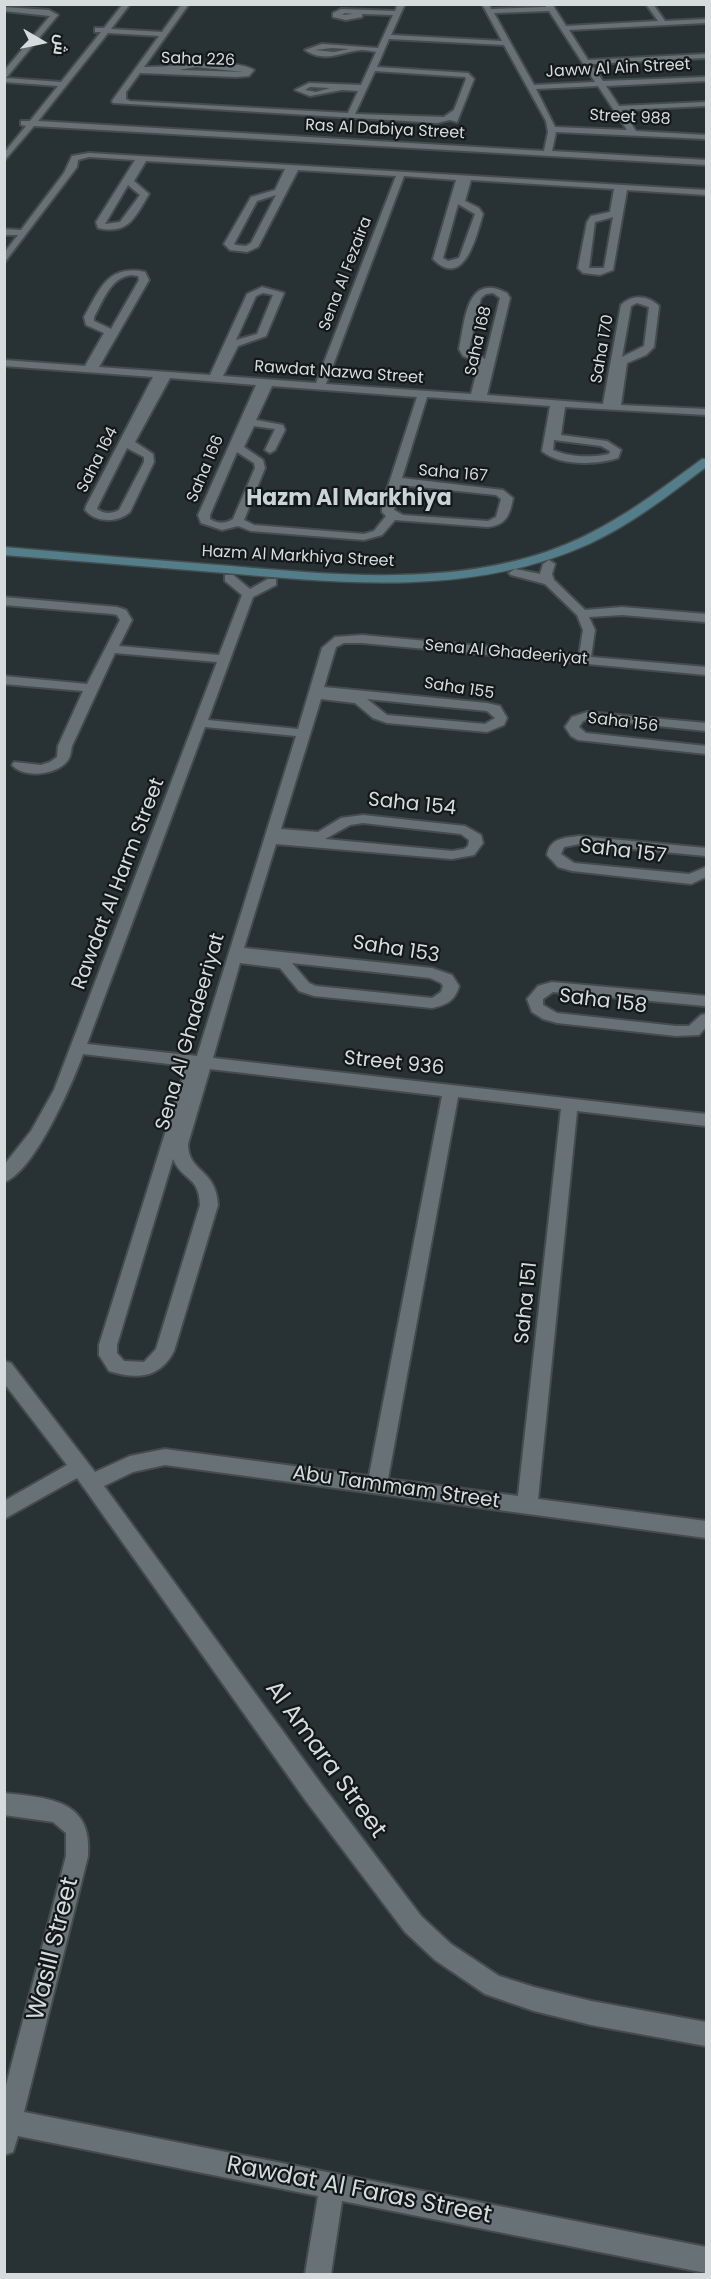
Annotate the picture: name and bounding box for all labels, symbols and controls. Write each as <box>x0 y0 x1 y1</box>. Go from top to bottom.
north arrow <box>12 12 72 72</box>
text: ش <box>47 33 73 57</box>
street label: Saha 226 <box>161 49 235 71</box>
street label: Jaww Al Ain Street <box>545 56 691 82</box>
street label: Street 988 <box>589 106 671 130</box>
street label: Ras Al Dabiya Street <box>305 116 465 144</box>
street label: Sena Al Fezaira <box>315 214 377 334</box>
street label: Saha 168 <box>462 304 496 378</box>
street label: Saha 170 <box>588 313 618 385</box>
street label: Rawdat Nazwa Street <box>254 358 424 388</box>
street label: Saha 164 <box>73 424 123 496</box>
street label: Saha 166 <box>183 433 229 505</box>
street label: Saha 167 <box>418 461 488 487</box>
district label: Hazm Al Markhiya <box>246 486 452 512</box>
street label: Hazm Al Markhiya Street <box>201 542 395 572</box>
street label: Sena Al Ghadeeriyat <box>424 636 588 670</box>
street label: Saha 155 <box>423 674 495 704</box>
street label: Saha 156 <box>587 709 659 737</box>
street label: Rawdat Al Harm Street <box>68 775 170 993</box>
street label: Saha 154 <box>367 788 457 822</box>
street label: Saha 157 <box>578 835 668 869</box>
street label: Sena Al Ghadeeriyat <box>151 931 231 1133</box>
street label: Saha 153 <box>351 931 441 969</box>
street label: Saha 158 <box>558 985 648 1019</box>
street label: Street 936 <box>343 1047 445 1081</box>
street label: Saha 151 <box>511 1261 543 1345</box>
street label: Abu Tammam Street <box>291 1462 501 1514</box>
street label: Al Amara Street <box>258 1676 392 1844</box>
street label: Wasill Street <box>22 1874 86 2024</box>
street label: Rawdat Al Faras Street <box>224 2151 494 2231</box>

